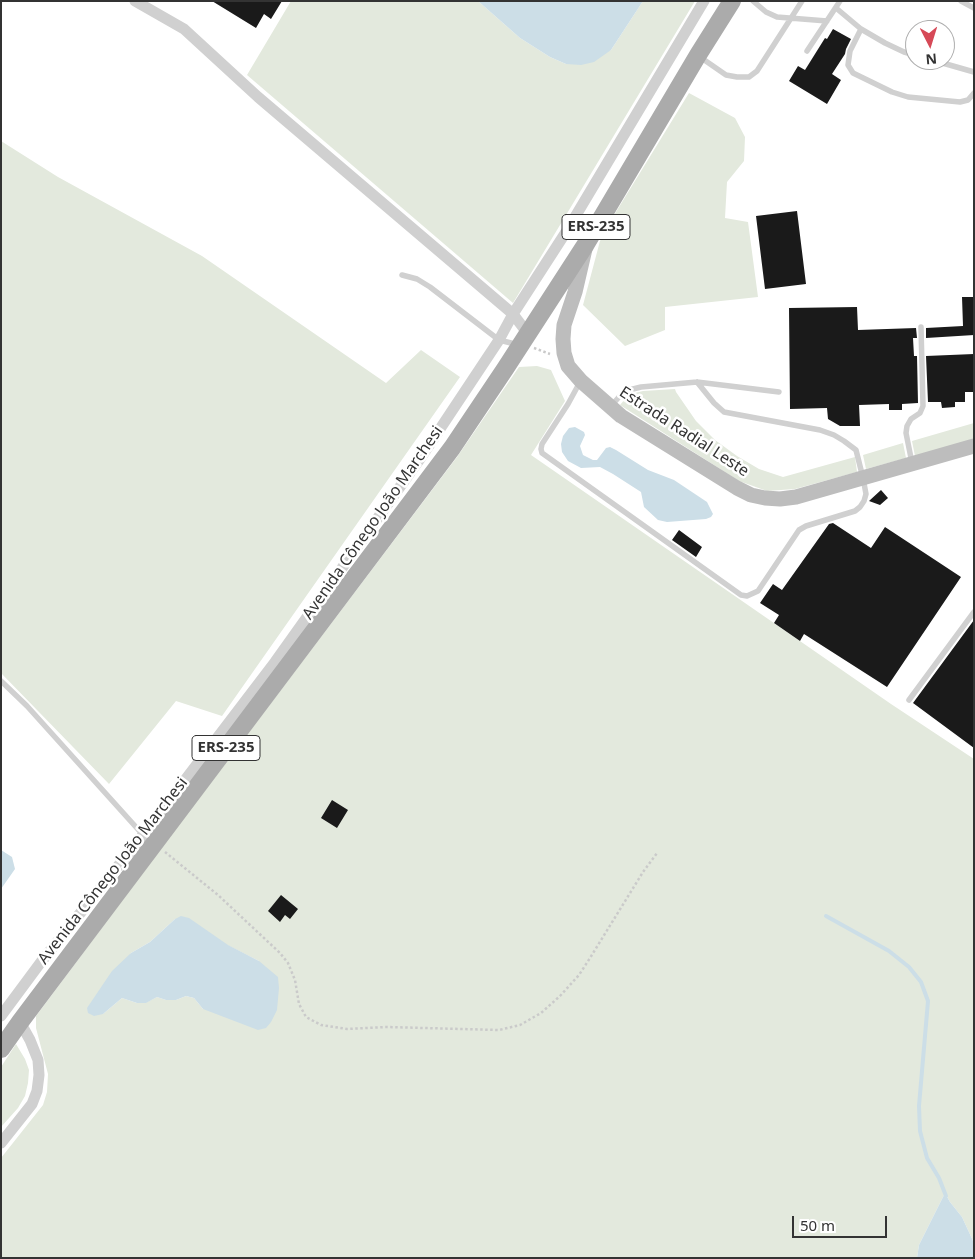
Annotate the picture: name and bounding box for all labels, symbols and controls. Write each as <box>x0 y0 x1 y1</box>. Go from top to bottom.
north arrow <box>905 20 955 70</box>
text: N <box>925 49 938 69</box>
road number: ERS-235 <box>562 214 630 240</box>
street label: Estrada Radial Leste <box>616 383 752 481</box>
street label: Avenida Cônego João Marchesi <box>299 423 447 623</box>
road number: ERS-235 <box>192 736 260 760</box>
street label: Avenida Cônego João Marchesi <box>34 774 192 968</box>
scale bar <box>795 1206 890 1238</box>
text: 50 m <box>800 1215 835 1235</box>

